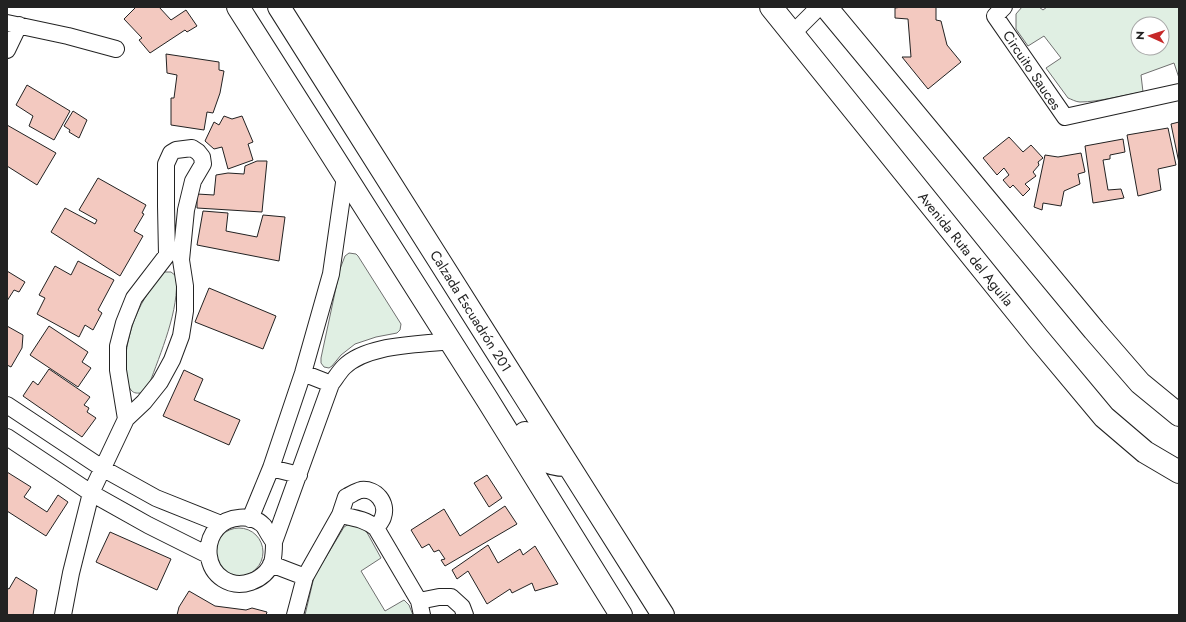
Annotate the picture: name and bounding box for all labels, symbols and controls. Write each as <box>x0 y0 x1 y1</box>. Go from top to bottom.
north arrow <box>1130 16 1170 56</box>
street label: Circuito Sauces <box>998 26 1066 114</box>
text: N <box>1132 31 1148 40</box>
street label: Avenida Ruta del Aguila <box>914 188 1018 310</box>
street label: Calzada Escuadrón 201 <box>425 246 517 376</box>

